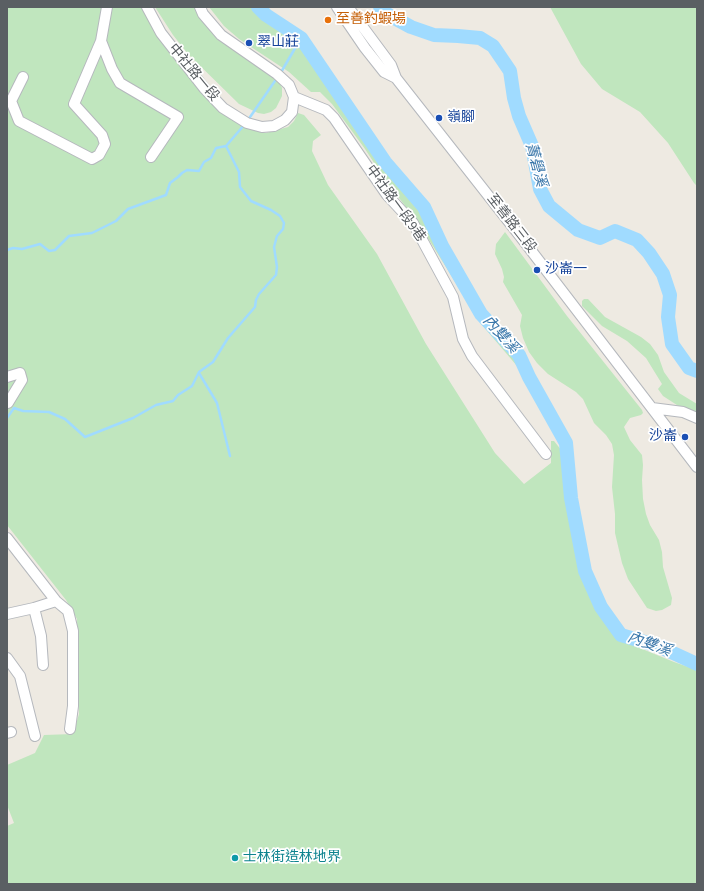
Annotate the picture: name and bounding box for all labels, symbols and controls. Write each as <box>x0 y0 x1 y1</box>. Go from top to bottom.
place label: 至善釣蝦場 <box>336 12 406 28</box>
marker: 至善釣蝦場 <box>323 15 333 25</box>
place label: 翠山莊 <box>257 35 299 51</box>
marker: 翠山莊 <box>244 38 254 48</box>
street label: 中社路一段 <box>164 41 222 105</box>
place label: 嶺腳 <box>447 110 475 126</box>
marker: 嶺腳 <box>434 113 444 123</box>
water label: 菁礐溪 <box>520 141 550 189</box>
street label: 中社路一段9巷 <box>361 162 429 246</box>
street label: 至善路三段 <box>483 191 539 257</box>
place label: 沙崙一 <box>545 262 587 278</box>
marker: 沙崙一 <box>532 265 542 275</box>
water label: 內雙溪 <box>478 312 522 358</box>
place label: 沙崙 <box>649 429 677 445</box>
marker: 沙崙 <box>680 432 690 442</box>
water label: 內雙溪 <box>625 629 673 661</box>
place label: 士林街造林地界 <box>243 850 341 866</box>
marker: 士林街造林地界 <box>230 853 240 863</box>

